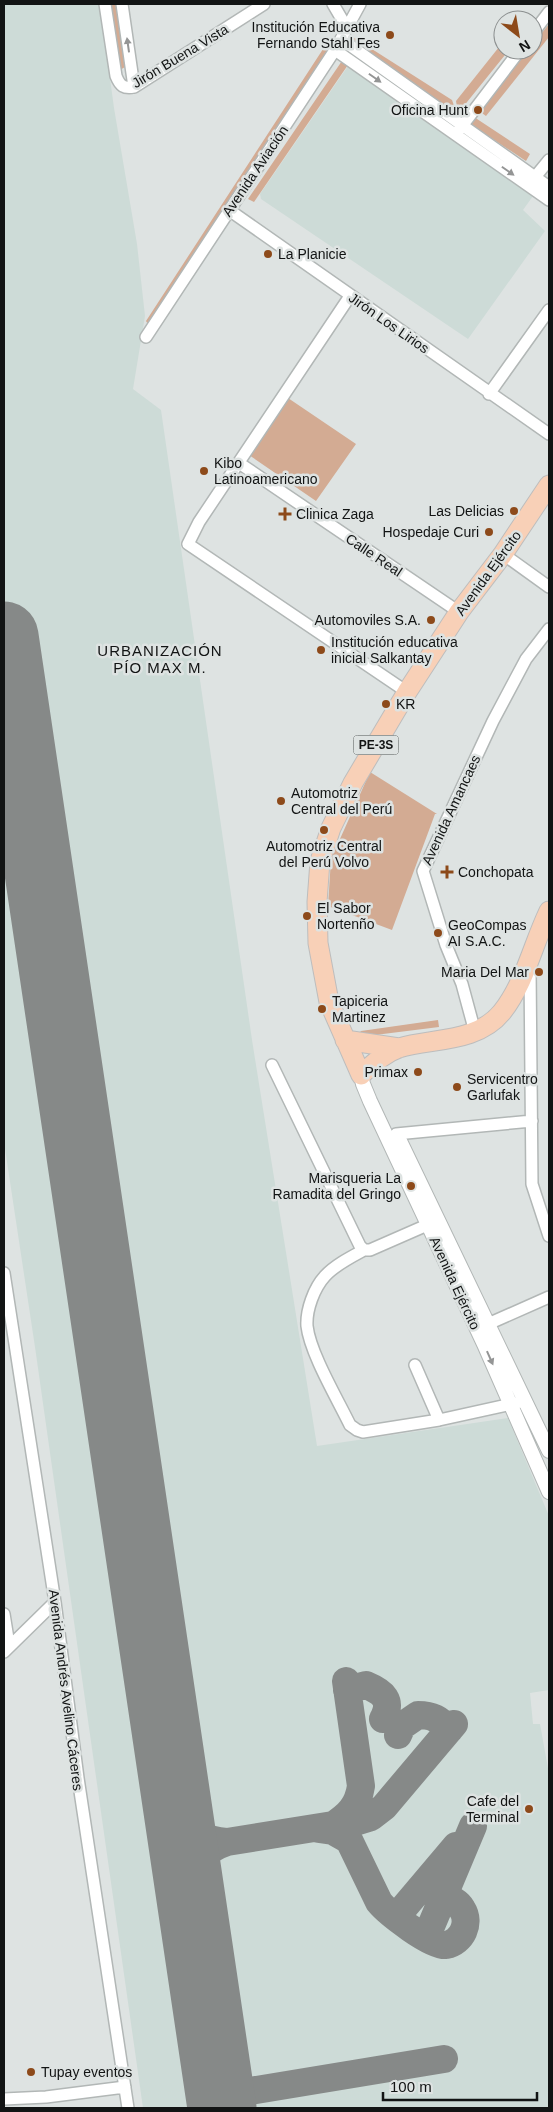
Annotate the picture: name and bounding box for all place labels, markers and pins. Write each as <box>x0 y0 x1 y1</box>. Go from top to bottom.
place label: Institución Educativa Fernando Stahl Fes <box>252 19 380 51</box>
marker: Institución Educativa Fernando Stahl Fes <box>384 29 396 41</box>
place label: Oficina Hunt <box>391 102 468 118</box>
marker: Oficina Hunt <box>472 104 484 116</box>
place label: La Planicie <box>278 246 347 262</box>
marker: La Planicie <box>262 248 274 260</box>
place label: Kibo Latinoamericano <box>214 455 318 487</box>
marker: Kibo Latinoamericano <box>198 465 210 477</box>
place label: Las Delicias <box>429 503 504 519</box>
marker: Las Delicias <box>508 505 520 517</box>
place label: Clinica Zaga <box>296 506 374 522</box>
marker: Clinica Zaga <box>278 507 292 521</box>
place label: Hospedaje Curi <box>383 524 479 540</box>
marker: Hospedaje Curi <box>483 526 495 538</box>
place label: Automoviles S.A. <box>314 612 421 628</box>
marker: Automoviles S.A. <box>425 614 437 626</box>
place label: Institución educativa inicial Salkantay <box>331 634 458 666</box>
marker: Institución educativa inicial Salkantay <box>315 644 327 656</box>
place label: KR <box>396 696 415 712</box>
marker: KR <box>380 698 392 710</box>
place label: Automotriz Central del Perú <box>291 785 392 817</box>
marker: Automotriz Central del Perú <box>275 795 287 807</box>
marker: Automotriz Central del Perú Volvo <box>318 824 330 836</box>
place label: Automotriz Central del Perú Volvo <box>266 838 382 870</box>
place label: Conchopata <box>458 864 534 880</box>
marker: Conchopata <box>440 865 454 879</box>
place label: El Sabor Nortenño <box>317 900 375 932</box>
marker: El Sabor Nortenño <box>301 910 313 922</box>
place label: GeoCompas AI S.A.C. <box>448 917 527 949</box>
marker: GeoCompas AI S.A.C. <box>432 927 444 939</box>
place label: Maria Del Mar <box>441 964 529 980</box>
marker: Maria Del Mar <box>533 966 545 978</box>
place label: Tapiceria Martinez <box>332 993 388 1025</box>
marker: Tapiceria Martinez <box>316 1003 328 1015</box>
place label: Primax <box>364 1064 408 1080</box>
marker: Primax <box>412 1066 424 1078</box>
place label: Servicentro Garlufak <box>467 1071 538 1103</box>
marker: Servicentro Garlufak <box>451 1081 463 1093</box>
place label: Marisqueria La Ramadita del Gringo <box>273 1170 401 1202</box>
marker: Marisqueria La Ramadita del Gringo <box>405 1180 417 1192</box>
place label: Cafe del Terminal <box>466 1793 519 1825</box>
marker: Cafe del Terminal <box>523 1803 535 1815</box>
place label: Tupay eventos <box>41 2064 132 2080</box>
marker: Tupay eventos <box>25 2066 37 2078</box>

